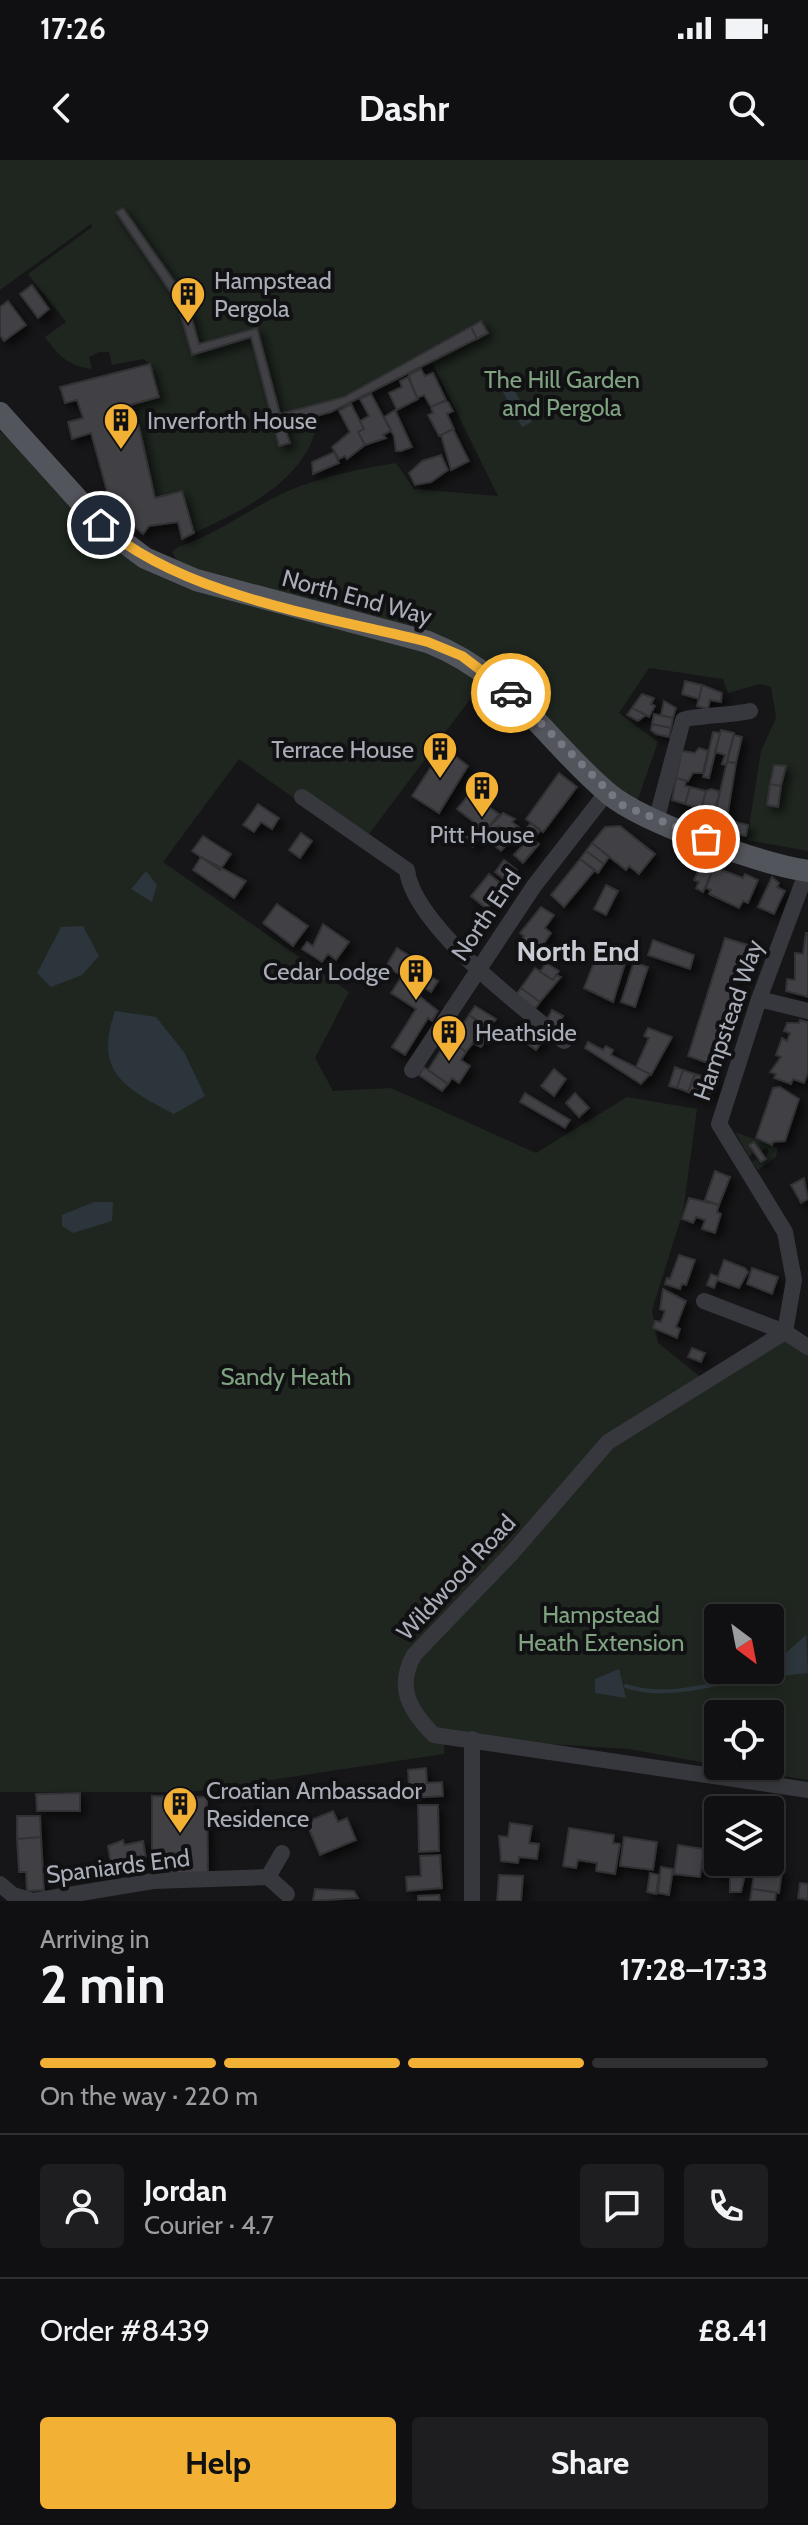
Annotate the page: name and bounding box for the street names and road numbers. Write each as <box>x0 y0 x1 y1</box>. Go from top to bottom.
street label: North End Way <box>279 563 435 631</box>
street label: North End <box>445 864 527 966</box>
street label: Hampstead Way <box>687 936 769 1104</box>
street label: Wildwood Road <box>390 1508 522 1646</box>
street label: Spaniards End <box>45 1843 191 1889</box>

